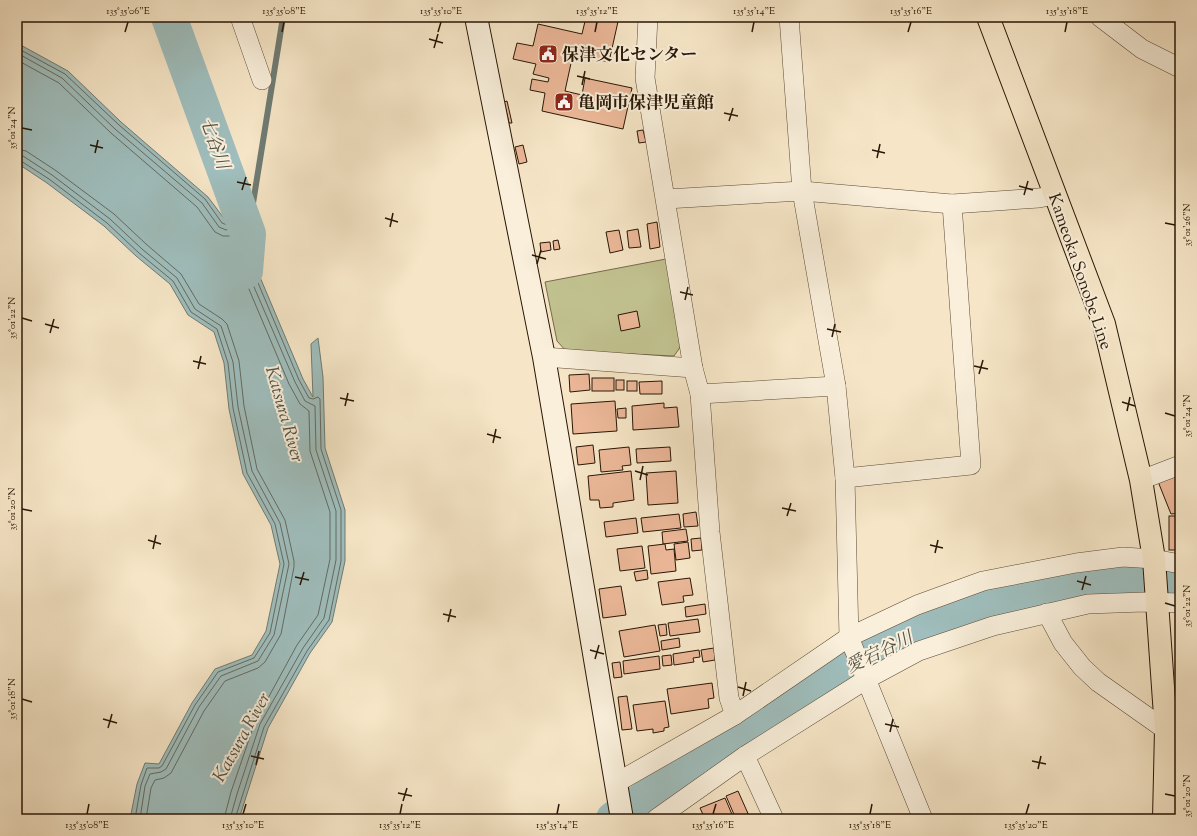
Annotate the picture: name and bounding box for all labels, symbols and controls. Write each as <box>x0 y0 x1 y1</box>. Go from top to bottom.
text: 135°35'06"E <box>106 4 150 19</box>
text: 135°35'08"E <box>262 4 306 19</box>
text: 135°35'10"E <box>420 4 462 19</box>
text: 135°35'12"E <box>576 4 618 19</box>
text: 135°35'14"E <box>733 4 775 19</box>
text: 135°35'16"E <box>890 4 932 19</box>
text: 135°35'18"E <box>1046 4 1088 19</box>
public building icon: 保津文化センター <box>537 43 559 65</box>
place label: 保津文化センター <box>562 44 697 68</box>
public building icon: 亀岡市保津児童館 <box>553 91 575 113</box>
place label: 亀岡市保津児童館 <box>578 92 714 116</box>
text: 35°01'24"N <box>5 107 20 149</box>
water label: 七谷川 <box>192 114 235 175</box>
street label: Kameoka Sonobe Line <box>1041 190 1117 353</box>
text: 35°01'26"N <box>1180 204 1195 246</box>
text: 35°01'22"N <box>5 297 20 339</box>
water label: Katsura River <box>257 364 309 466</box>
text: 35°01'24"N <box>1180 395 1195 437</box>
text: 35°01'20"N <box>5 488 20 530</box>
text: 35°01'22"N <box>1180 585 1195 627</box>
water label: 愛宕谷川 <box>842 625 920 681</box>
text: 35°01'18"N <box>5 678 20 720</box>
water label: Katsura River <box>207 688 278 787</box>
text: 35°01'20"N <box>1180 775 1195 817</box>
text: 135°35'08"E <box>65 818 109 833</box>
text: 135°35'10"E <box>222 818 264 833</box>
text: 135°35'12"E <box>379 818 421 833</box>
text: 135°35'14"E <box>536 818 578 833</box>
text: 135°35'16"E <box>692 818 734 833</box>
text: 135°35'18"E <box>849 818 891 833</box>
text: 135°35'20"E <box>1004 818 1048 833</box>

